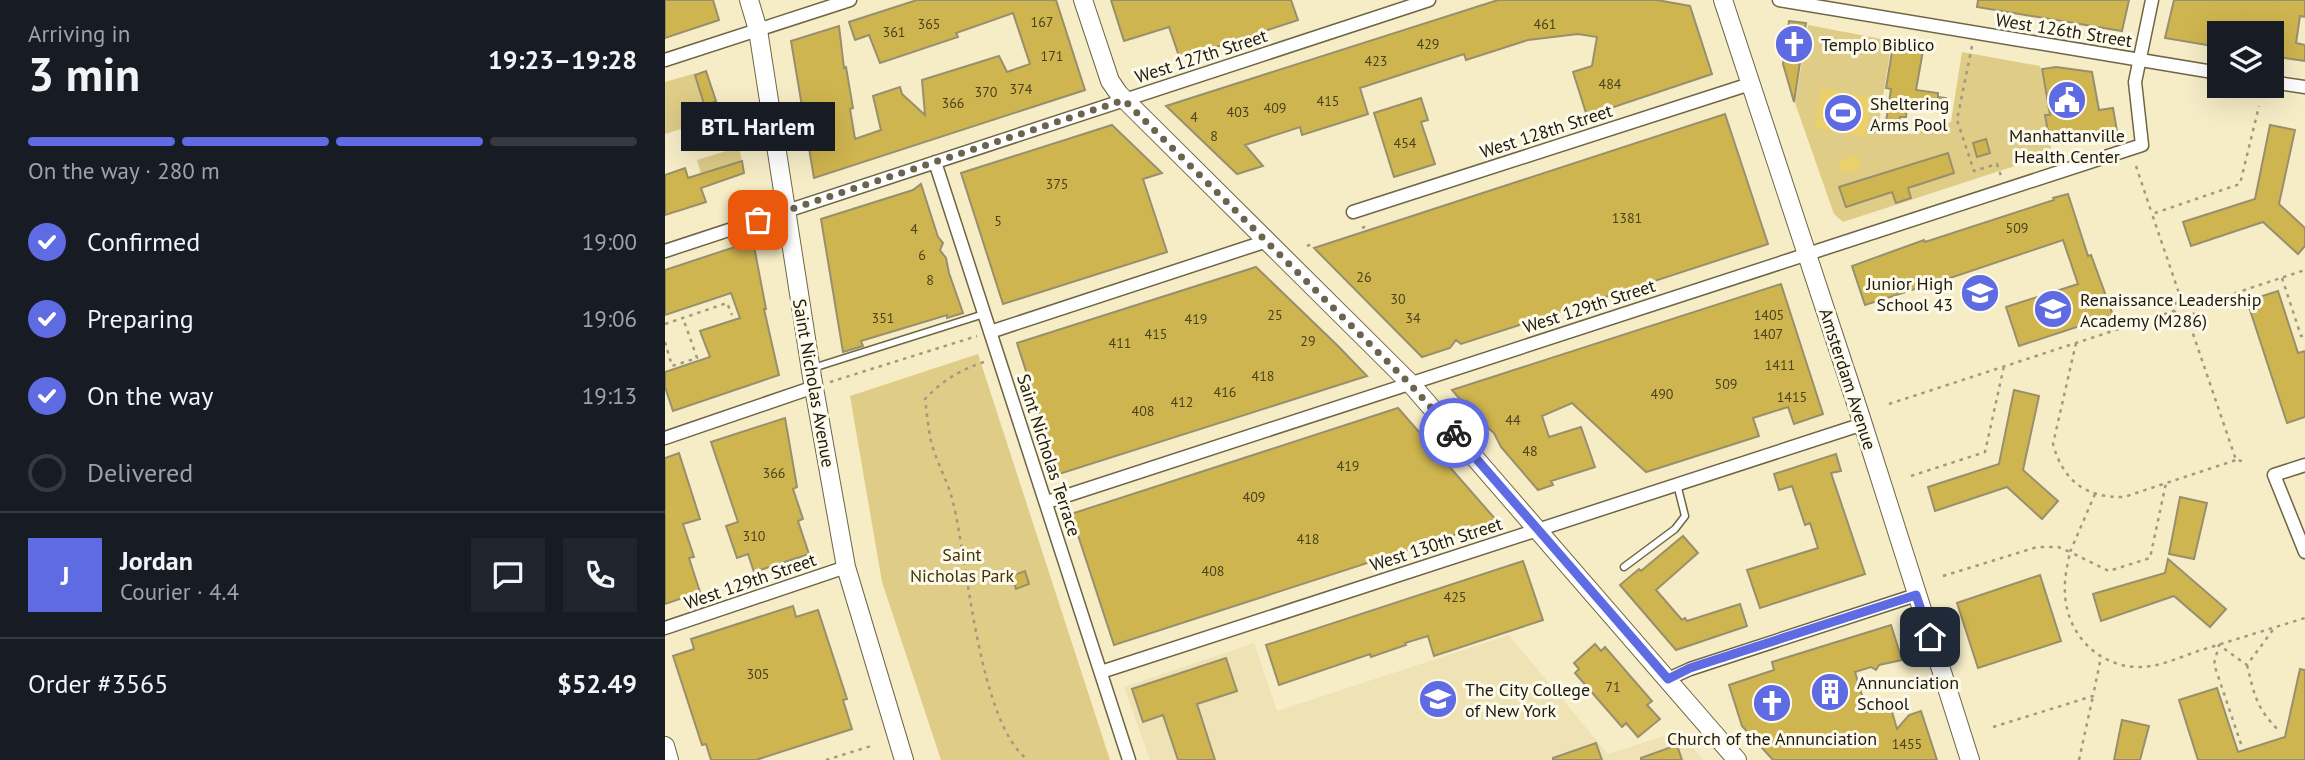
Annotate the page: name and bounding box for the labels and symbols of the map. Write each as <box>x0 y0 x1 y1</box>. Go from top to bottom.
street label: West 126th Street <box>1994 8 2134 52</box>
house number: 167 <box>1031 13 1053 31</box>
house number: 365 <box>918 15 940 33</box>
house number: 461 <box>1534 15 1556 33</box>
house number: 361 <box>883 23 905 41</box>
church icon: Templo Biblico <box>1773 23 1815 65</box>
street label: West 127th Street <box>1132 24 1270 88</box>
place label: Templo Biblico <box>1821 33 1934 56</box>
house number: 429 <box>1417 35 1439 53</box>
house number: 171 <box>1041 47 1063 65</box>
house number: 423 <box>1365 52 1387 70</box>
house number: 484 <box>1599 75 1622 93</box>
public building icon: Manhattanville Health Center <box>2046 79 2088 121</box>
house number: 374 <box>1010 80 1033 98</box>
house number: 370 <box>975 83 998 101</box>
house number: 415 <box>1317 92 1339 110</box>
sports icon: Sheltering Arms Pool <box>1822 92 1864 134</box>
place label: Sheltering Arms Pool <box>1870 92 1949 136</box>
house number: 366 <box>942 94 964 112</box>
house number: 409 <box>1264 99 1286 117</box>
street label: West 128th Street <box>1477 99 1615 163</box>
callout: BTL Harlem <box>681 101 835 150</box>
house number: 403 <box>1227 103 1249 121</box>
house number: 4 <box>1190 108 1198 126</box>
place label: Manhattanville Health Center <box>2009 124 2125 168</box>
house number: 8 <box>1210 127 1218 145</box>
house number: 454 <box>1394 134 1417 152</box>
house number: 375 <box>1046 175 1068 193</box>
pin <box>728 190 788 250</box>
house number: 1381 <box>1612 209 1642 227</box>
house number: 5 <box>994 212 1002 230</box>
house number: 509 <box>2006 219 2028 237</box>
house number: 4 <box>910 220 918 238</box>
house number: 6 <box>918 246 926 264</box>
house number: 26 <box>1356 268 1372 286</box>
house number: 8 <box>926 271 934 289</box>
place label: Junior High School 43 <box>1865 272 1953 316</box>
school or university icon: Junior High School 43 <box>1959 272 2001 314</box>
street label: West 129th Street <box>1520 274 1658 338</box>
school or university icon: Renaissance Leadership Academy (M286) <box>2032 288 2074 330</box>
place label: Renaissance Leadership Academy (M286) <box>2080 288 2261 332</box>
house number: 30 <box>1390 290 1406 308</box>
street label: Saint Nicholas Avenue <box>788 297 840 469</box>
street label: Amsterdam Avenue <box>1814 305 1882 453</box>
house number: 25 <box>1267 306 1283 324</box>
house number: 1405 <box>1754 306 1784 324</box>
house number: 351 <box>872 309 894 327</box>
house number: 34 <box>1405 309 1421 327</box>
house number: 419 <box>1185 310 1207 328</box>
house number: 415 <box>1145 325 1167 343</box>
house number: 1407 <box>1753 325 1783 343</box>
house number: 29 <box>1300 332 1316 350</box>
house number: 411 <box>1109 334 1131 352</box>
house number: 1411 <box>1765 356 1795 374</box>
house number: 418 <box>1252 367 1274 385</box>
street label: Saint Nicholas Terrace <box>1012 371 1086 539</box>
house number: 509 <box>1715 375 1737 393</box>
house number: 416 <box>1214 383 1236 401</box>
house number: 490 <box>1651 385 1674 403</box>
house number: 1415 <box>1777 388 1807 406</box>
house number: 412 <box>1171 393 1193 411</box>
courier <box>1419 398 1489 468</box>
house number: 408 <box>1132 402 1154 420</box>
house number: 44 <box>1505 411 1521 429</box>
house number: 48 <box>1522 442 1538 460</box>
house number: 419 <box>1337 457 1359 475</box>
house number: 366 <box>763 464 785 482</box>
house number: 409 <box>1243 488 1265 506</box>
street label: West 130th Street <box>1367 512 1505 576</box>
house number: 310 <box>743 527 766 545</box>
house number: 418 <box>1297 530 1319 548</box>
park label: Saint Nicholas Park <box>910 543 1014 587</box>
street label: West 129th Street <box>681 548 819 614</box>
house number: 408 <box>1202 562 1224 580</box>
house number: 425 <box>1444 588 1466 606</box>
pin <box>1900 607 1960 667</box>
house number: 305 <box>747 665 769 683</box>
building icon: Annunciation School <box>1809 671 1851 713</box>
place label: Annunciation School <box>1857 671 1959 715</box>
school or university icon: The City College of New York <box>1417 678 1459 720</box>
place label: The City College of New York <box>1465 678 1590 722</box>
house number: 71 <box>1605 678 1621 696</box>
church icon: Church of the Annunciation <box>1751 682 1793 724</box>
place label: Church of the Annunciation <box>1667 727 1877 750</box>
house number: 1455 <box>1892 735 1922 753</box>

